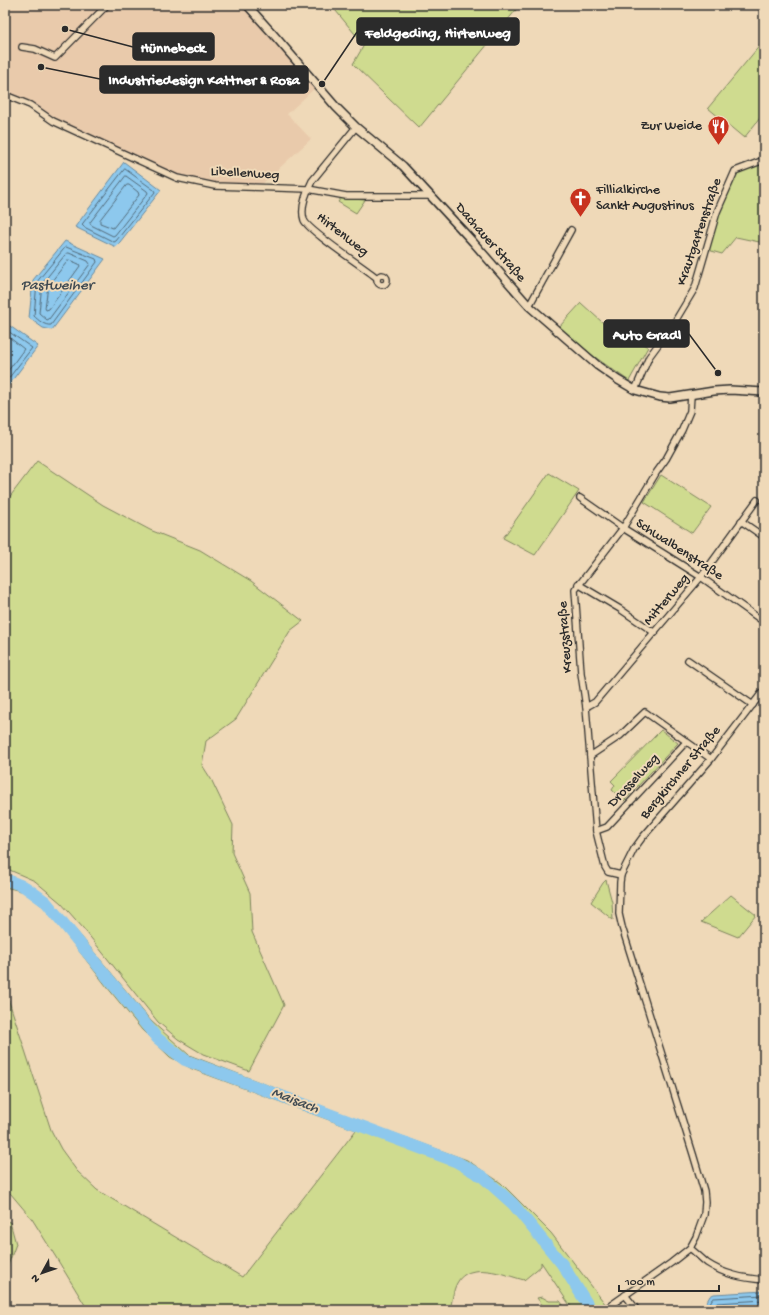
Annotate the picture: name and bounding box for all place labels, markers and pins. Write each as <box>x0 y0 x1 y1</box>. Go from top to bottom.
callout: Feldgeding, Hirtenweg <box>357 18 519 45</box>
callout: Hünnebeck <box>133 33 214 60</box>
callout: Industriedesign Kattner & Rosa <box>100 66 308 93</box>
restaurant icon: Zur Weide <box>705 113 731 146</box>
place label: Zur Weide <box>641 118 703 135</box>
place label: Fillialkirche Sankt Augustinus <box>595 182 695 215</box>
church icon: Fillialkirche Sankt Augustinus <box>567 185 593 218</box>
callout: Auto Gradl <box>604 320 689 347</box>

